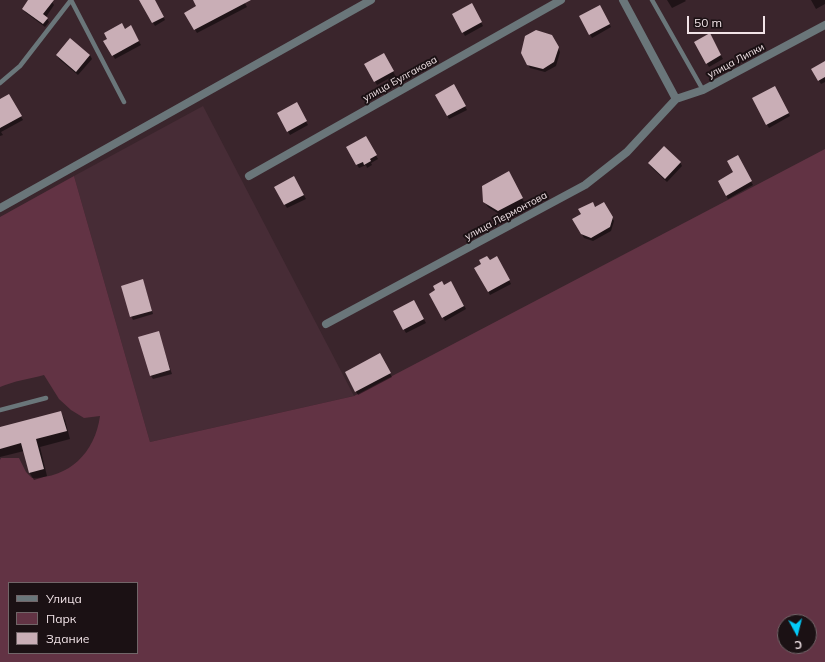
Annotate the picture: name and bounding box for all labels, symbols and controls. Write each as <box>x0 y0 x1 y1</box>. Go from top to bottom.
scale bar <box>689 8 767 34</box>
text: 50 m <box>694 15 722 30</box>
street label: улица Липки <box>706 41 766 81</box>
street label: улица Булгакова <box>361 54 439 104</box>
street label: улица Лермонтова <box>463 189 549 243</box>
legend <box>8 582 138 654</box>
text: Улица <box>46 591 82 606</box>
text: Парк <box>46 611 76 626</box>
north arrow <box>777 614 817 654</box>
text: Здание <box>46 631 89 646</box>
text: С <box>794 638 803 652</box>

